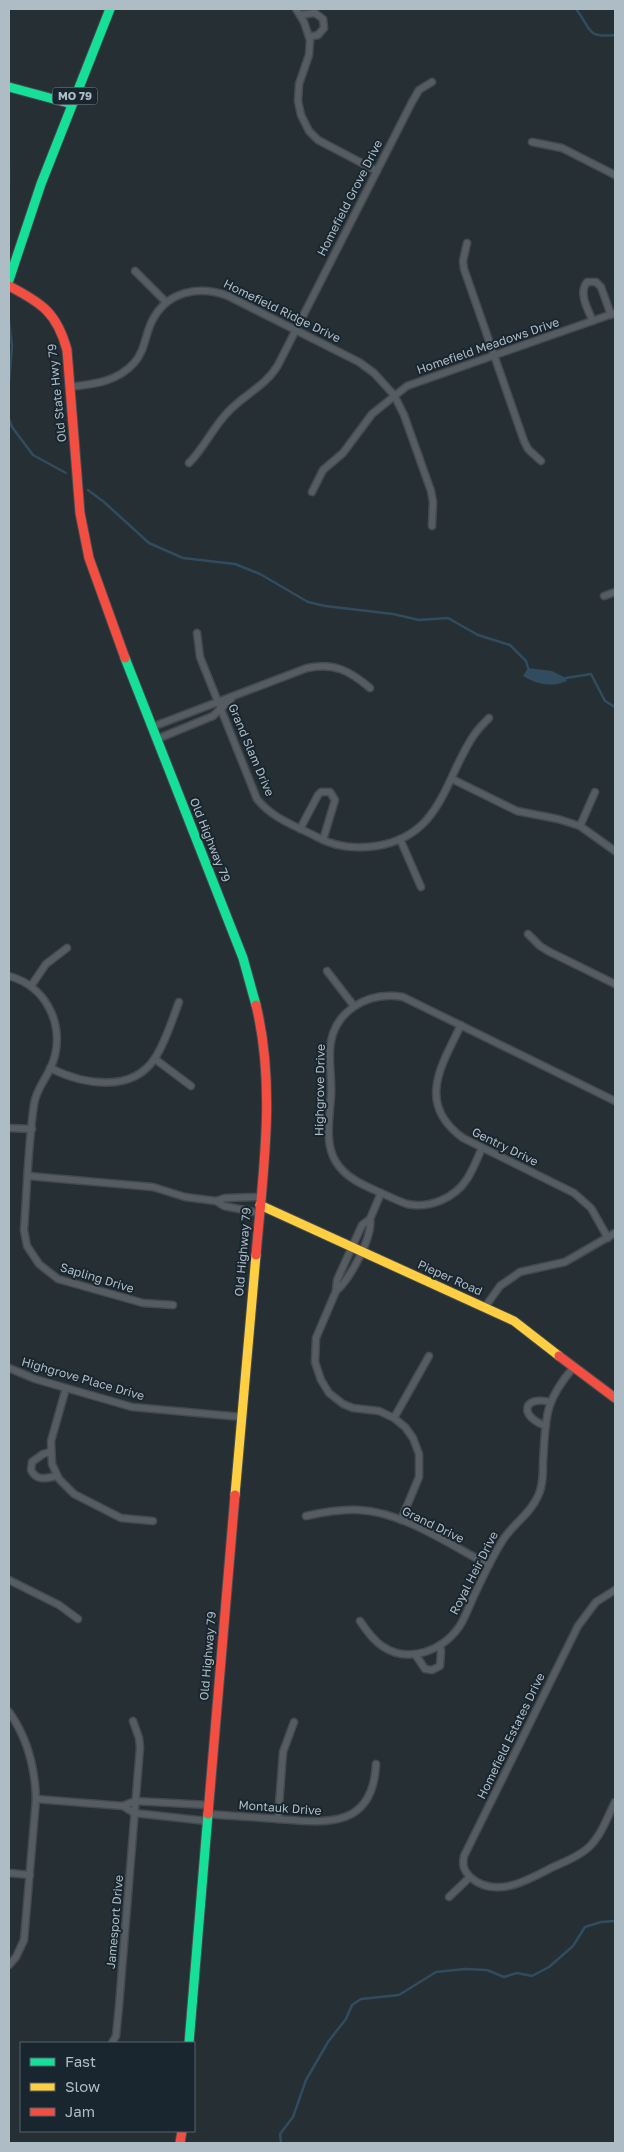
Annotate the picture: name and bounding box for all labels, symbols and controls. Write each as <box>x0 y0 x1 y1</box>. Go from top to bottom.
road number: MO 79 <box>52 88 98 104</box>
street label: Homefield Grove Drive <box>314 137 385 258</box>
street label: Homefield Ridge Drive <box>221 276 343 345</box>
street label: Homefield Meadows Drive <box>415 314 561 377</box>
street label: Old State Hwy 79 <box>44 343 69 443</box>
street label: Grand Slam Drive <box>225 701 278 798</box>
street label: Old Highway 79 <box>187 796 234 884</box>
street label: Highgrove Drive <box>311 1044 328 1136</box>
street label: Gentry Drive <box>470 1124 541 1169</box>
street label: Old Highway 79 <box>231 1207 254 1297</box>
street label: Pieper Road <box>415 1257 485 1299</box>
street label: Sapling Drive <box>58 1259 136 1296</box>
street label: Highgrove Place Drive <box>20 1354 146 1403</box>
street label: Grand Drive <box>400 1503 467 1546</box>
street label: Royal Heir Drive <box>446 1528 501 1617</box>
street label: Old Highway 79 <box>196 1611 219 1701</box>
street label: Homefield Estates Drive <box>473 1670 548 1801</box>
street label: Montauk Drive <box>238 1797 322 1818</box>
street label: Jamesport Drive <box>103 1874 126 1970</box>
legend <box>20 2042 195 2132</box>
text: Fast <box>65 2052 96 2070</box>
text: Slow <box>65 2077 100 2095</box>
text: Jam <box>65 2102 95 2120</box>

